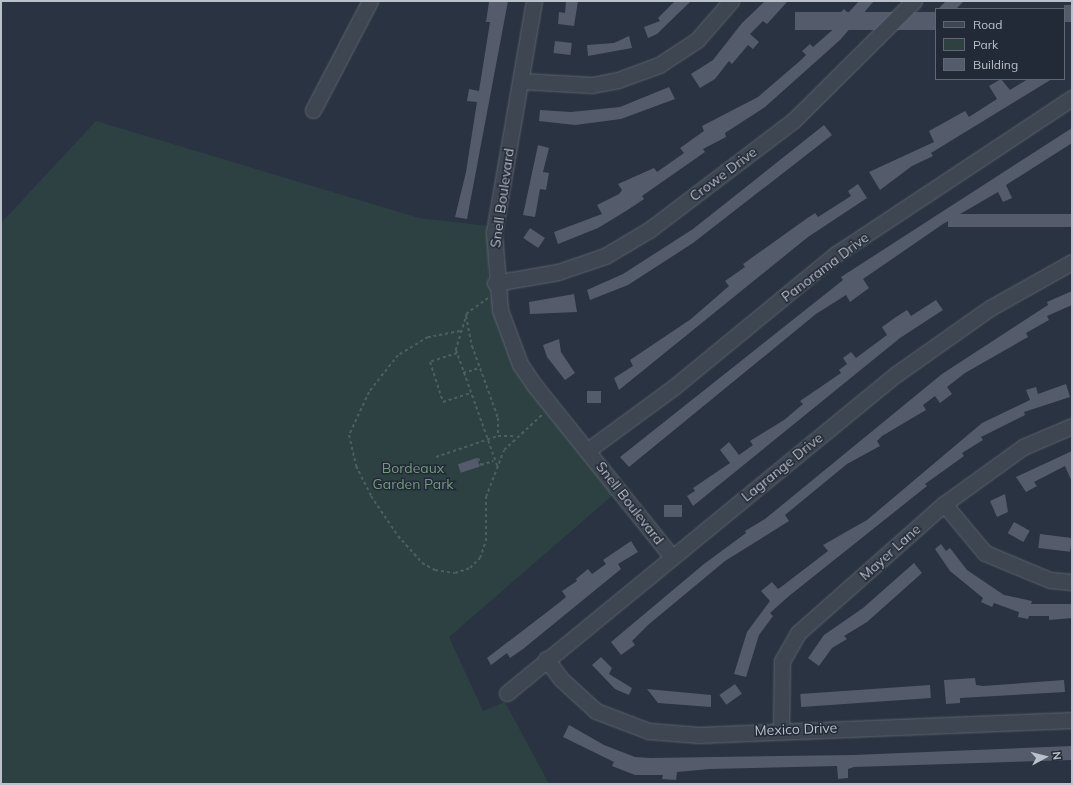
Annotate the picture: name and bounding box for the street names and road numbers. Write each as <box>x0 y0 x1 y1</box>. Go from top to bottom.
street label: Crowe Drive <box>686 143 760 205</box>
street label: Snell Boulevard <box>487 147 517 249</box>
street label: Panorama Drive <box>778 229 872 305</box>
street label: Lagrange Drive <box>738 429 826 505</box>
street label: Snell Boulevard <box>592 458 668 548</box>
street label: Mayer Lane <box>856 520 924 584</box>
street label: Mexico Drive <box>754 719 838 739</box>

